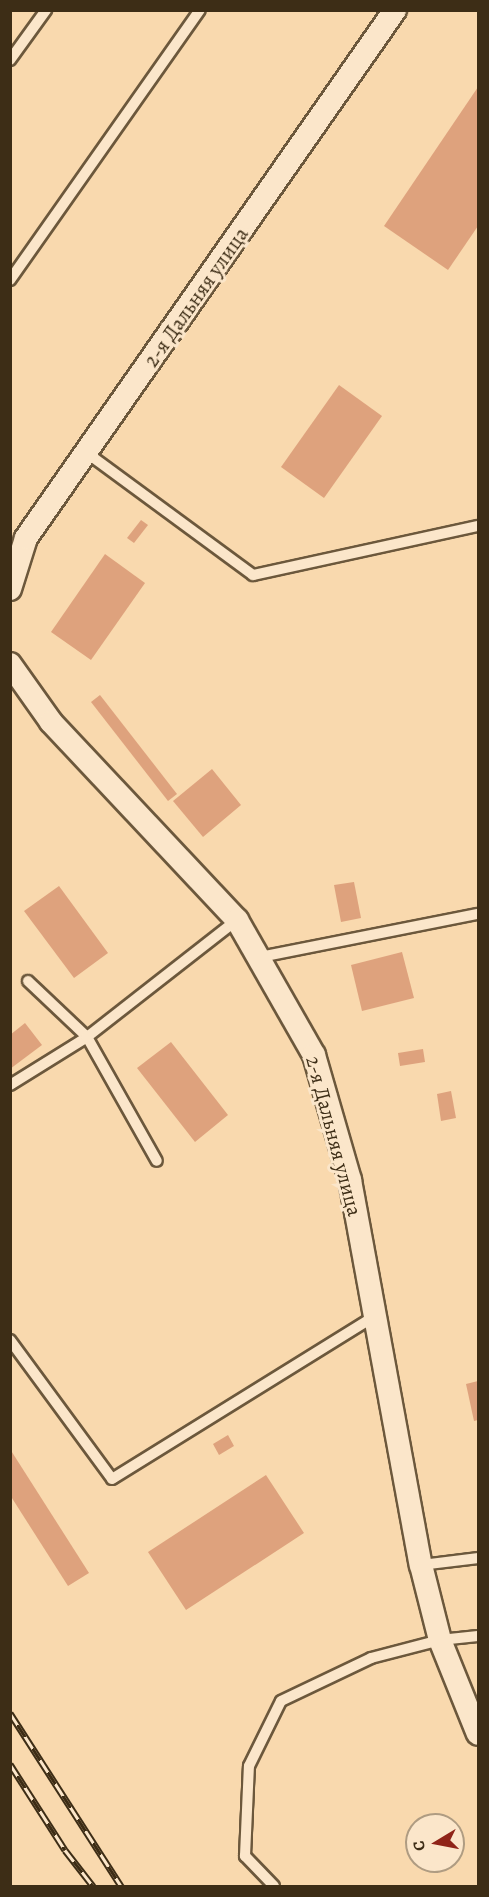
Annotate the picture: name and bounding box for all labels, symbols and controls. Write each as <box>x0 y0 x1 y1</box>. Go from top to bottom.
street label: 2-я Дальняя улица <box>138 222 254 372</box>
street label: 2-я Дальняя улица <box>300 1053 368 1219</box>
north arrow <box>405 1813 465 1873</box>
text: С <box>408 1839 431 1853</box>

